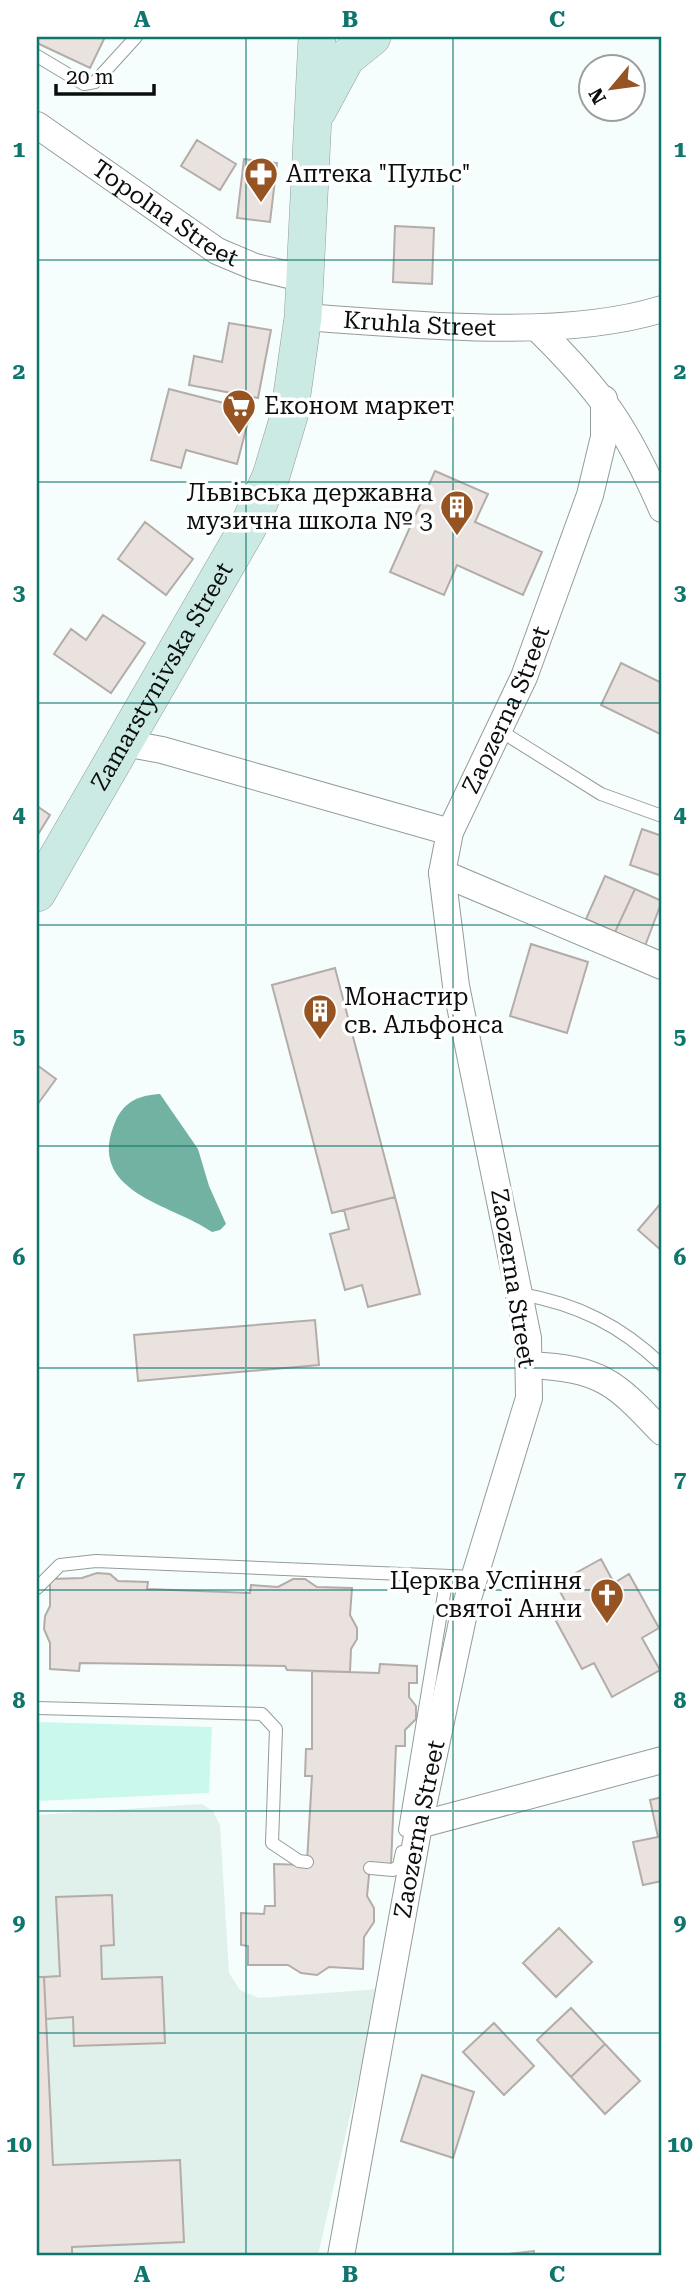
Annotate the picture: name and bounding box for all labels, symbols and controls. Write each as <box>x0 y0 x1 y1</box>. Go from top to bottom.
text: A <box>134 6 151 33</box>
text: B <box>342 6 358 33</box>
text: C <box>549 6 565 33</box>
scale bar <box>56 52 154 96</box>
north arrow <box>576 52 646 122</box>
text: 20 m <box>66 65 114 89</box>
text: N <box>584 84 611 108</box>
text: 1 <box>13 136 26 163</box>
text: 1 <box>674 136 687 163</box>
street label: Topolna Street <box>87 154 242 272</box>
pharmacy icon: Аптека "Пульс" <box>242 155 280 204</box>
place label: Аптека "Пульс" <box>286 160 471 188</box>
street label: Kruhla Street <box>342 306 496 342</box>
text: 2 <box>13 358 25 385</box>
text: 2 <box>674 358 686 385</box>
supermarket icon: Економ маркет <box>220 387 258 436</box>
place label: Економ маркет <box>264 392 454 420</box>
place label: Львівська державна музична школа № 3 <box>186 479 433 535</box>
building icon: Львівська державна музична школа № 3 <box>438 488 476 537</box>
street label: Zamarstynivska Street <box>85 557 239 795</box>
text: 3 <box>13 579 26 606</box>
text: 3 <box>674 579 687 606</box>
street label: Zaozerna Street <box>457 622 555 798</box>
text: 4 <box>13 801 26 828</box>
text: 4 <box>674 801 687 828</box>
place label: Монастир св. Альфонса <box>344 983 503 1039</box>
building icon: Монастир св. Альфонса <box>301 992 339 1041</box>
text: 5 <box>13 1023 26 1050</box>
text: 5 <box>674 1023 687 1050</box>
street label: Zaozerna Street <box>485 1187 541 1369</box>
text: 6 <box>13 1244 26 1271</box>
text: 6 <box>674 1244 687 1271</box>
text: 7 <box>13 1466 26 1493</box>
text: 7 <box>674 1466 687 1493</box>
place label: Церква Успіння святої Анни <box>390 1567 582 1623</box>
church icon: Церква Успіння святої Анни <box>588 1576 626 1625</box>
text: 8 <box>13 1687 26 1714</box>
text: 8 <box>674 1687 687 1714</box>
street label: Zaozerna Street <box>388 1738 451 1920</box>
text: 9 <box>13 1909 26 1936</box>
text: 9 <box>674 1909 687 1936</box>
text: 10 <box>6 2131 32 2158</box>
text: 10 <box>667 2131 693 2158</box>
text: A <box>134 2261 151 2288</box>
text: B <box>342 2261 358 2288</box>
text: C <box>549 2261 565 2288</box>

